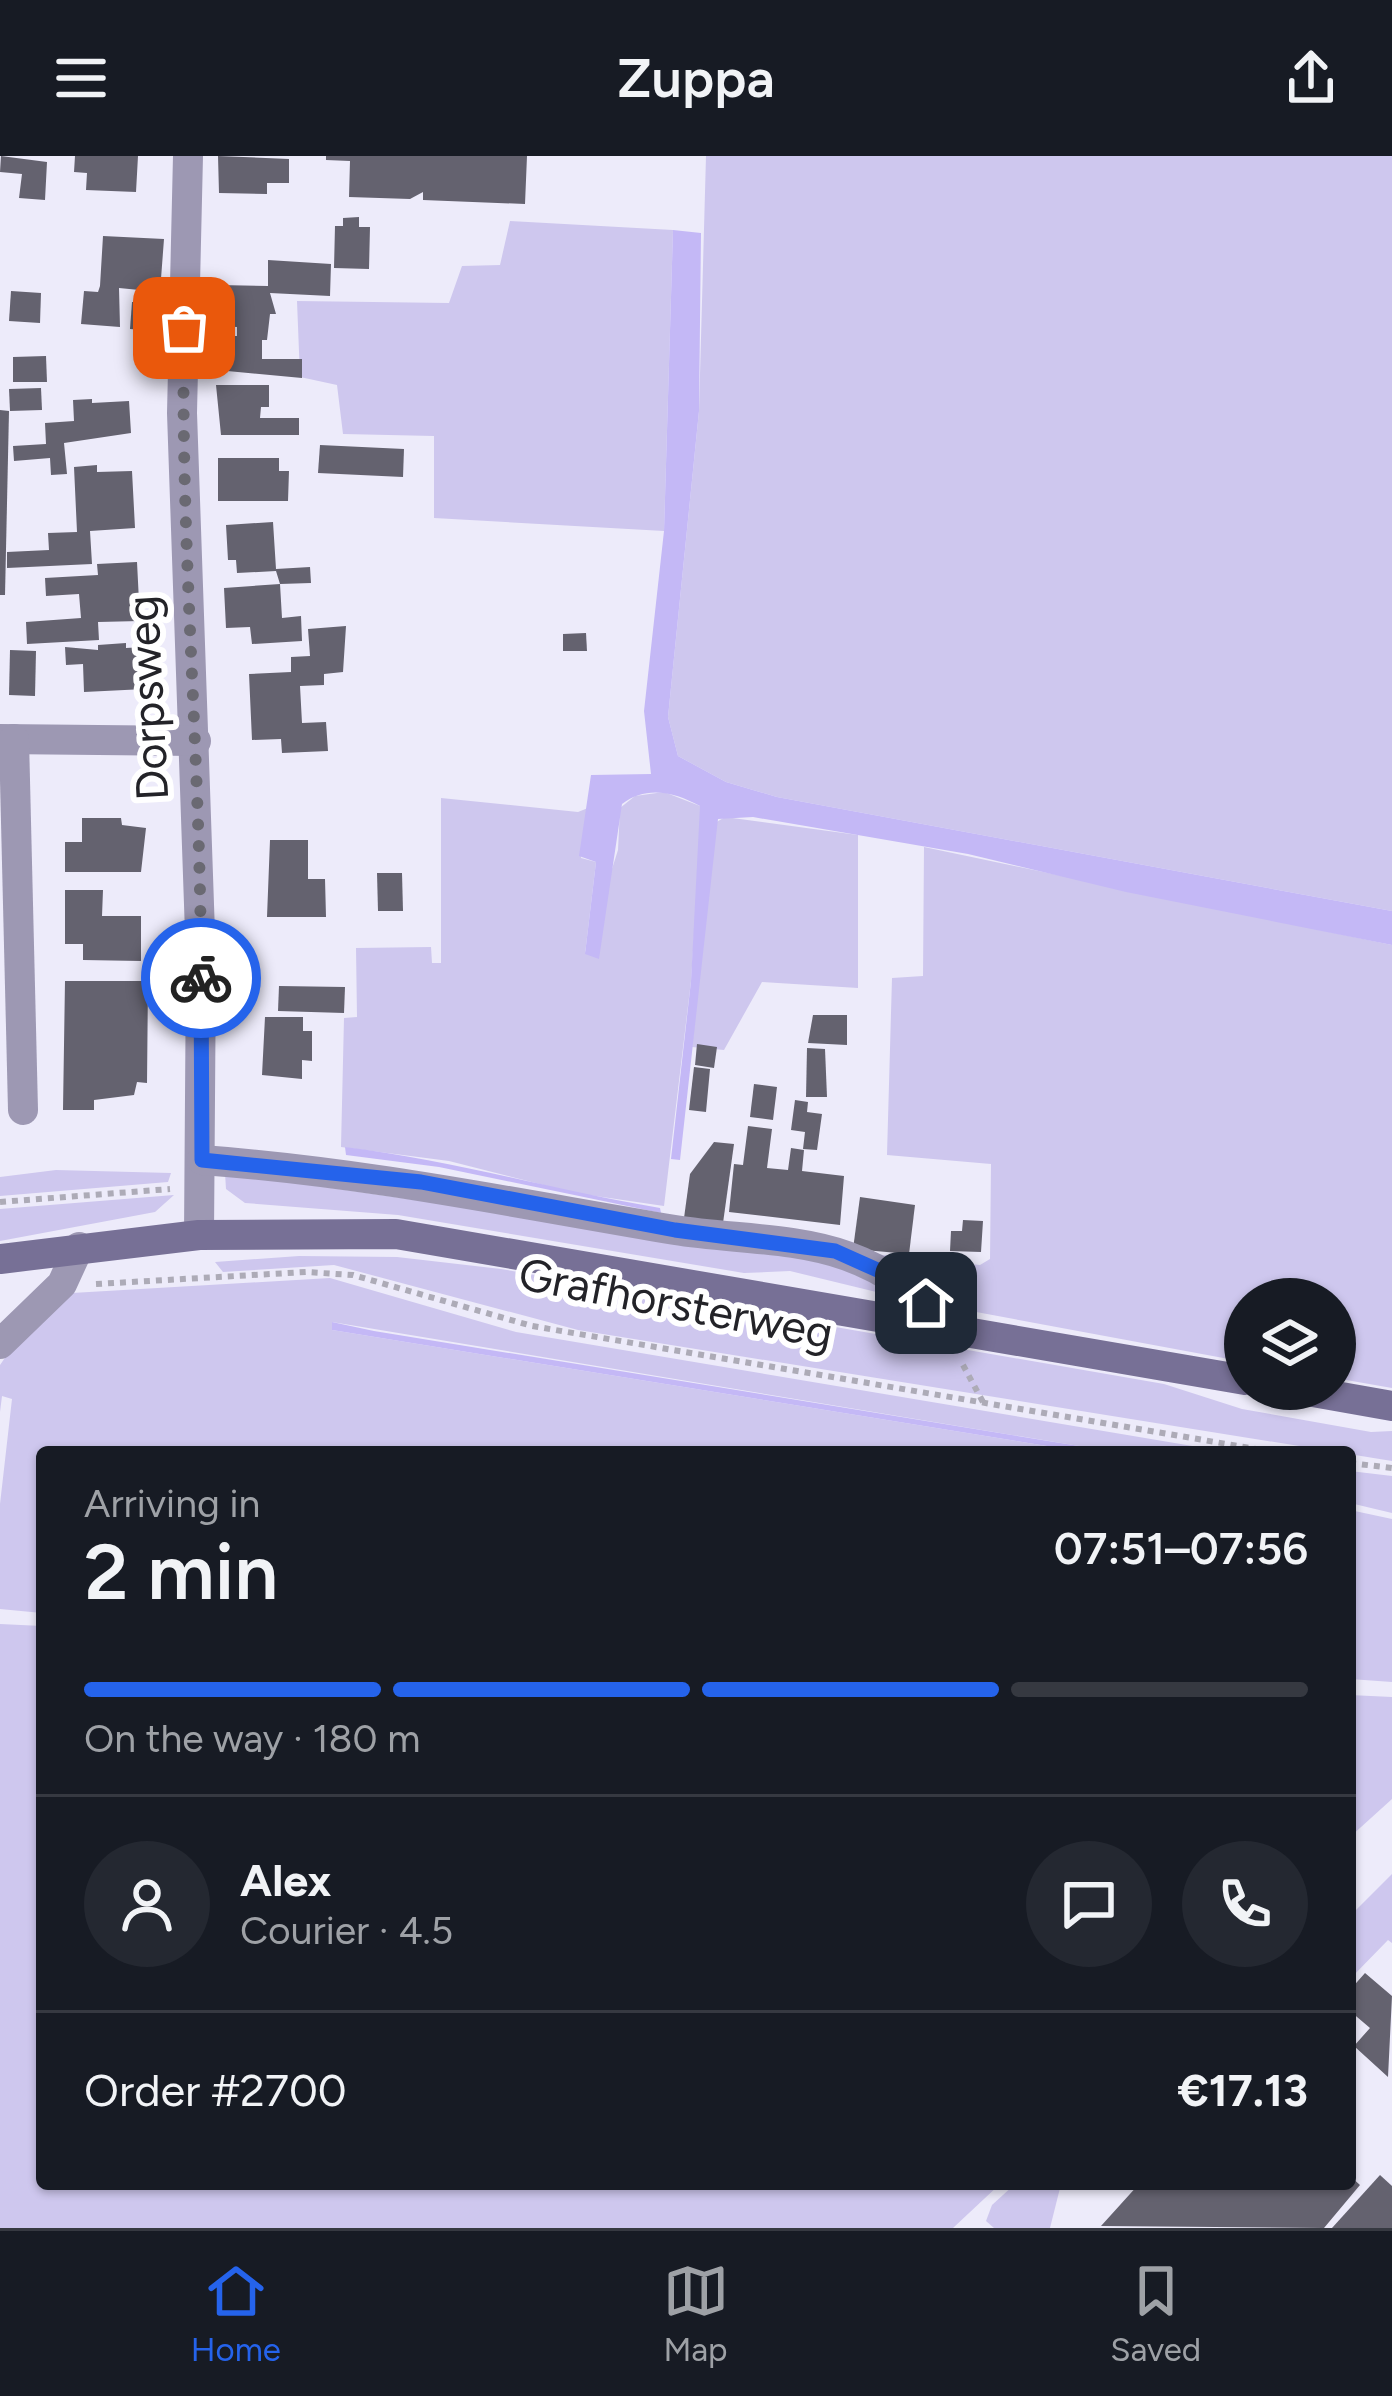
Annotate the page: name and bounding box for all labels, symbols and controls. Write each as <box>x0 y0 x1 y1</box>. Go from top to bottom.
icon: menu <box>48 45 114 111</box>
icon: share <box>1278 45 1344 111</box>
text: Zuppa <box>617 46 775 111</box>
pin <box>133 277 235 379</box>
icon: bag <box>151 295 217 361</box>
street label: Dorpsweg <box>115 594 179 802</box>
courier <box>141 918 261 1038</box>
icon: bike <box>168 945 234 1011</box>
street label: Grafhorsterweg <box>514 1246 838 1360</box>
pin <box>875 1252 977 1354</box>
icon: home <box>893 1270 959 1336</box>
map controls <box>1224 1278 1356 1410</box>
button: layers <box>1224 1278 1356 1410</box>
text: Arriving in <box>84 1480 260 1527</box>
text: 07:51–07:56 <box>1054 1521 1308 1575</box>
text: 2 min <box>84 1525 278 1619</box>
text: On the way · 180 m <box>84 1715 420 1762</box>
button: person <box>84 1841 210 1967</box>
button: chat <box>1026 1841 1152 1967</box>
button: phone <box>1182 1841 1308 1967</box>
text: Alex <box>240 1853 331 1907</box>
text: Courier · 4.5 <box>240 1907 453 1954</box>
text: Order #2700 <box>84 2063 347 2117</box>
text: €17.13 <box>1178 2063 1308 2117</box>
tab: Home <box>191 2258 281 2369</box>
tab: Map <box>663 2258 729 2369</box>
tab: Saved <box>1110 2258 1201 2369</box>

